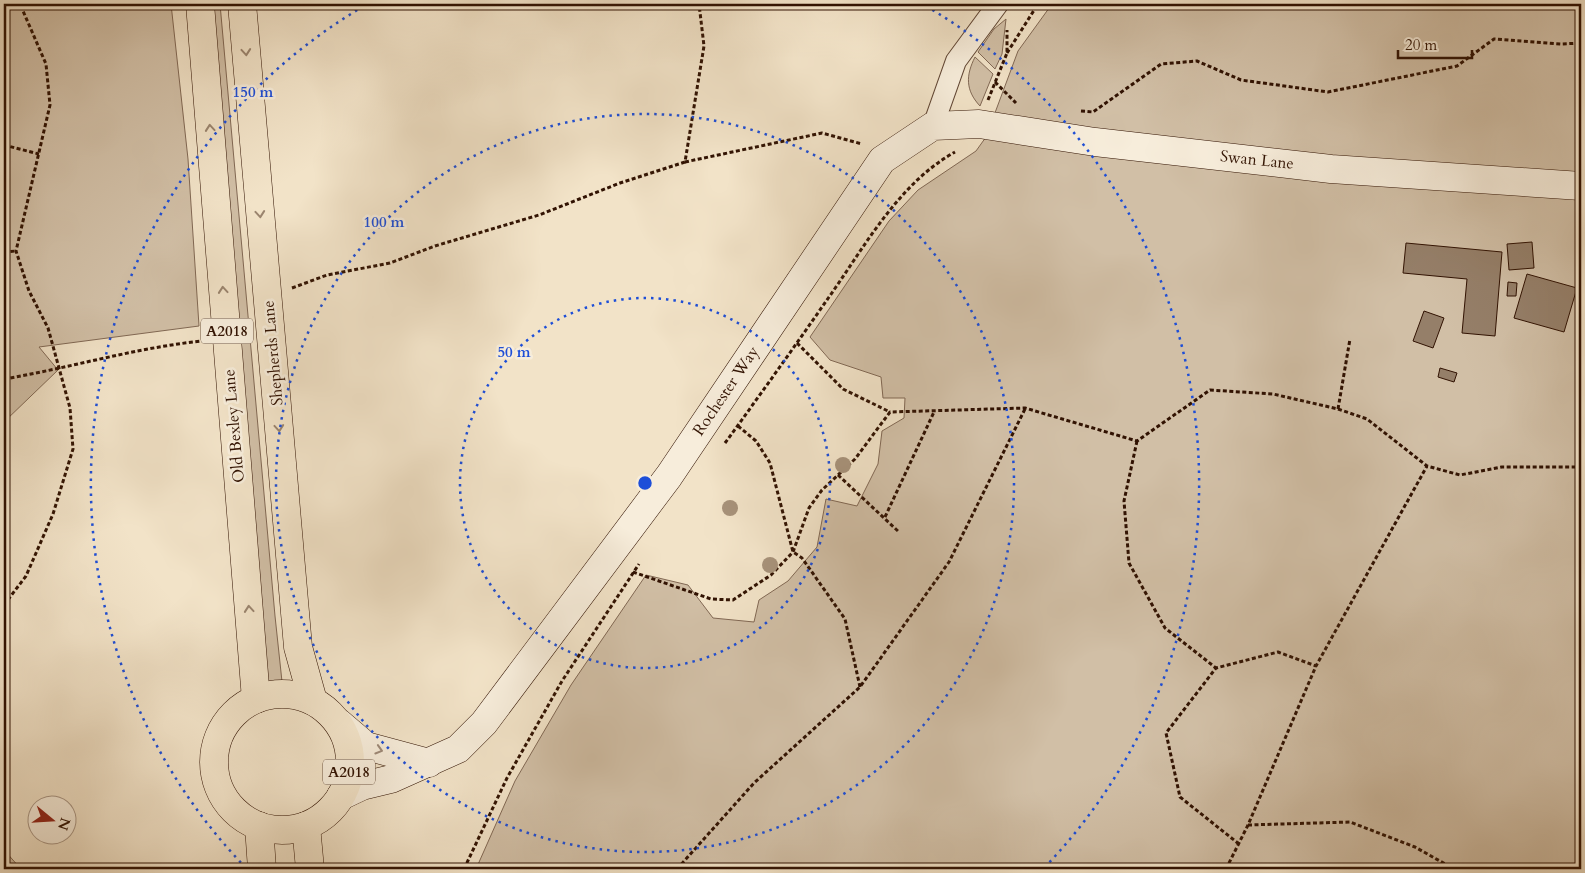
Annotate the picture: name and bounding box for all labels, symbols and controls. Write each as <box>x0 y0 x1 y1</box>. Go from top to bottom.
scale bar <box>1398 28 1471 60</box>
text: 20 m <box>1405 35 1437 55</box>
one-way arrow <box>240 49 251 57</box>
text: 150 m <box>233 82 274 102</box>
one-way arrow <box>205 124 216 132</box>
street label: Swan Lane <box>1219 145 1295 175</box>
one-way arrow <box>255 210 266 218</box>
text: 100 m <box>364 212 405 232</box>
one-way arrow <box>218 286 229 294</box>
street label: Shepherds Lane <box>257 299 289 407</box>
road number: A2018 <box>201 318 253 344</box>
street label: Rochester Way <box>688 341 764 440</box>
text: 50 m <box>497 342 531 362</box>
street label: Old Bexley Lane <box>218 368 250 484</box>
one-way arrow <box>273 425 284 433</box>
centre of rings <box>636 474 654 492</box>
one-way arrow <box>244 605 255 613</box>
one-way arrow <box>374 744 382 754</box>
road number: A2018 <box>323 760 375 784</box>
north arrow <box>28 796 78 846</box>
text: N <box>53 815 75 833</box>

